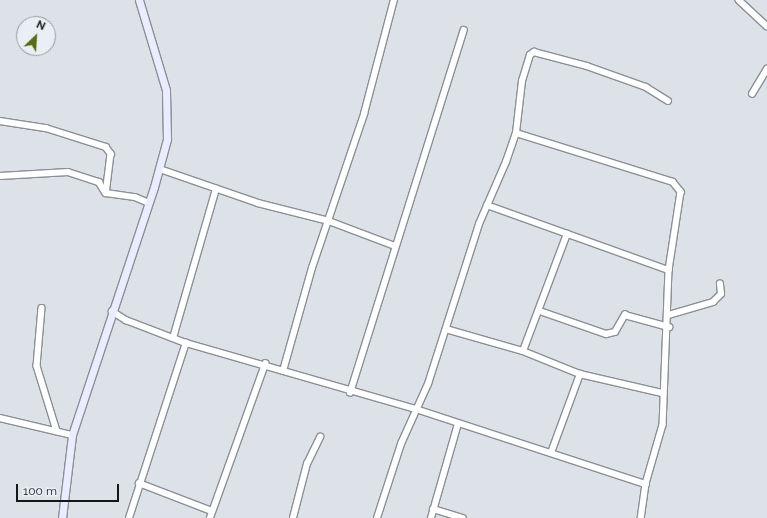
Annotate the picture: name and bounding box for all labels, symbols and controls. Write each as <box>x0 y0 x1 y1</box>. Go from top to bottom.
north arrow <box>16 16 56 56</box>
text: N <box>34 18 47 33</box>
scale bar <box>18 476 121 502</box>
text: 100 m <box>23 484 57 498</box>

